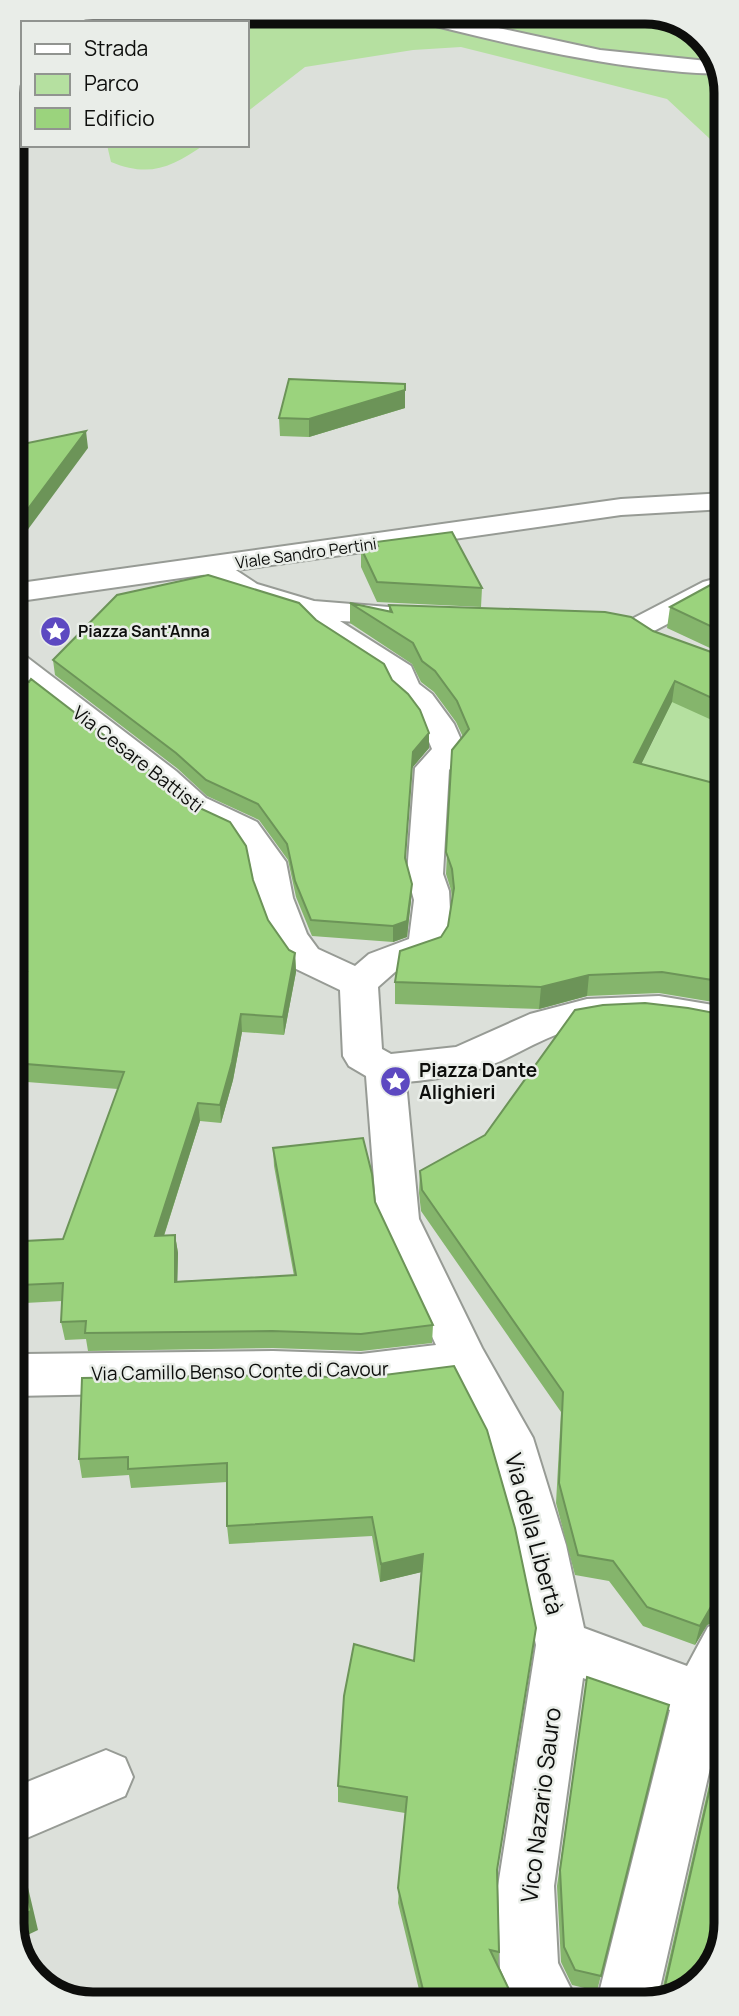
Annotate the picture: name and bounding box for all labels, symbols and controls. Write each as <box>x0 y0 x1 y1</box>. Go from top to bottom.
legend <box>21 21 248 147</box>
text: Strada <box>84 34 148 62</box>
text: Parco <box>84 69 139 97</box>
text: Edificio <box>84 104 155 132</box>
street label: Viale Sandro Pertini <box>234 532 378 574</box>
place icon: Piazza Sant'Anna <box>38 614 72 648</box>
place label: Piazza Sant'Anna <box>78 620 210 642</box>
street label: Via Cesare Battisti <box>67 700 209 818</box>
place label: Piazza Dante Alighieri <box>419 1057 537 1105</box>
place icon: Piazza Dante Alighieri <box>379 1064 413 1098</box>
street label: Via Camillo Benso Conte di Cavour <box>91 1355 389 1387</box>
street label: Via della Libertà <box>498 1450 572 1618</box>
street label: Vico Nazario Sauro <box>512 1705 568 1904</box>

